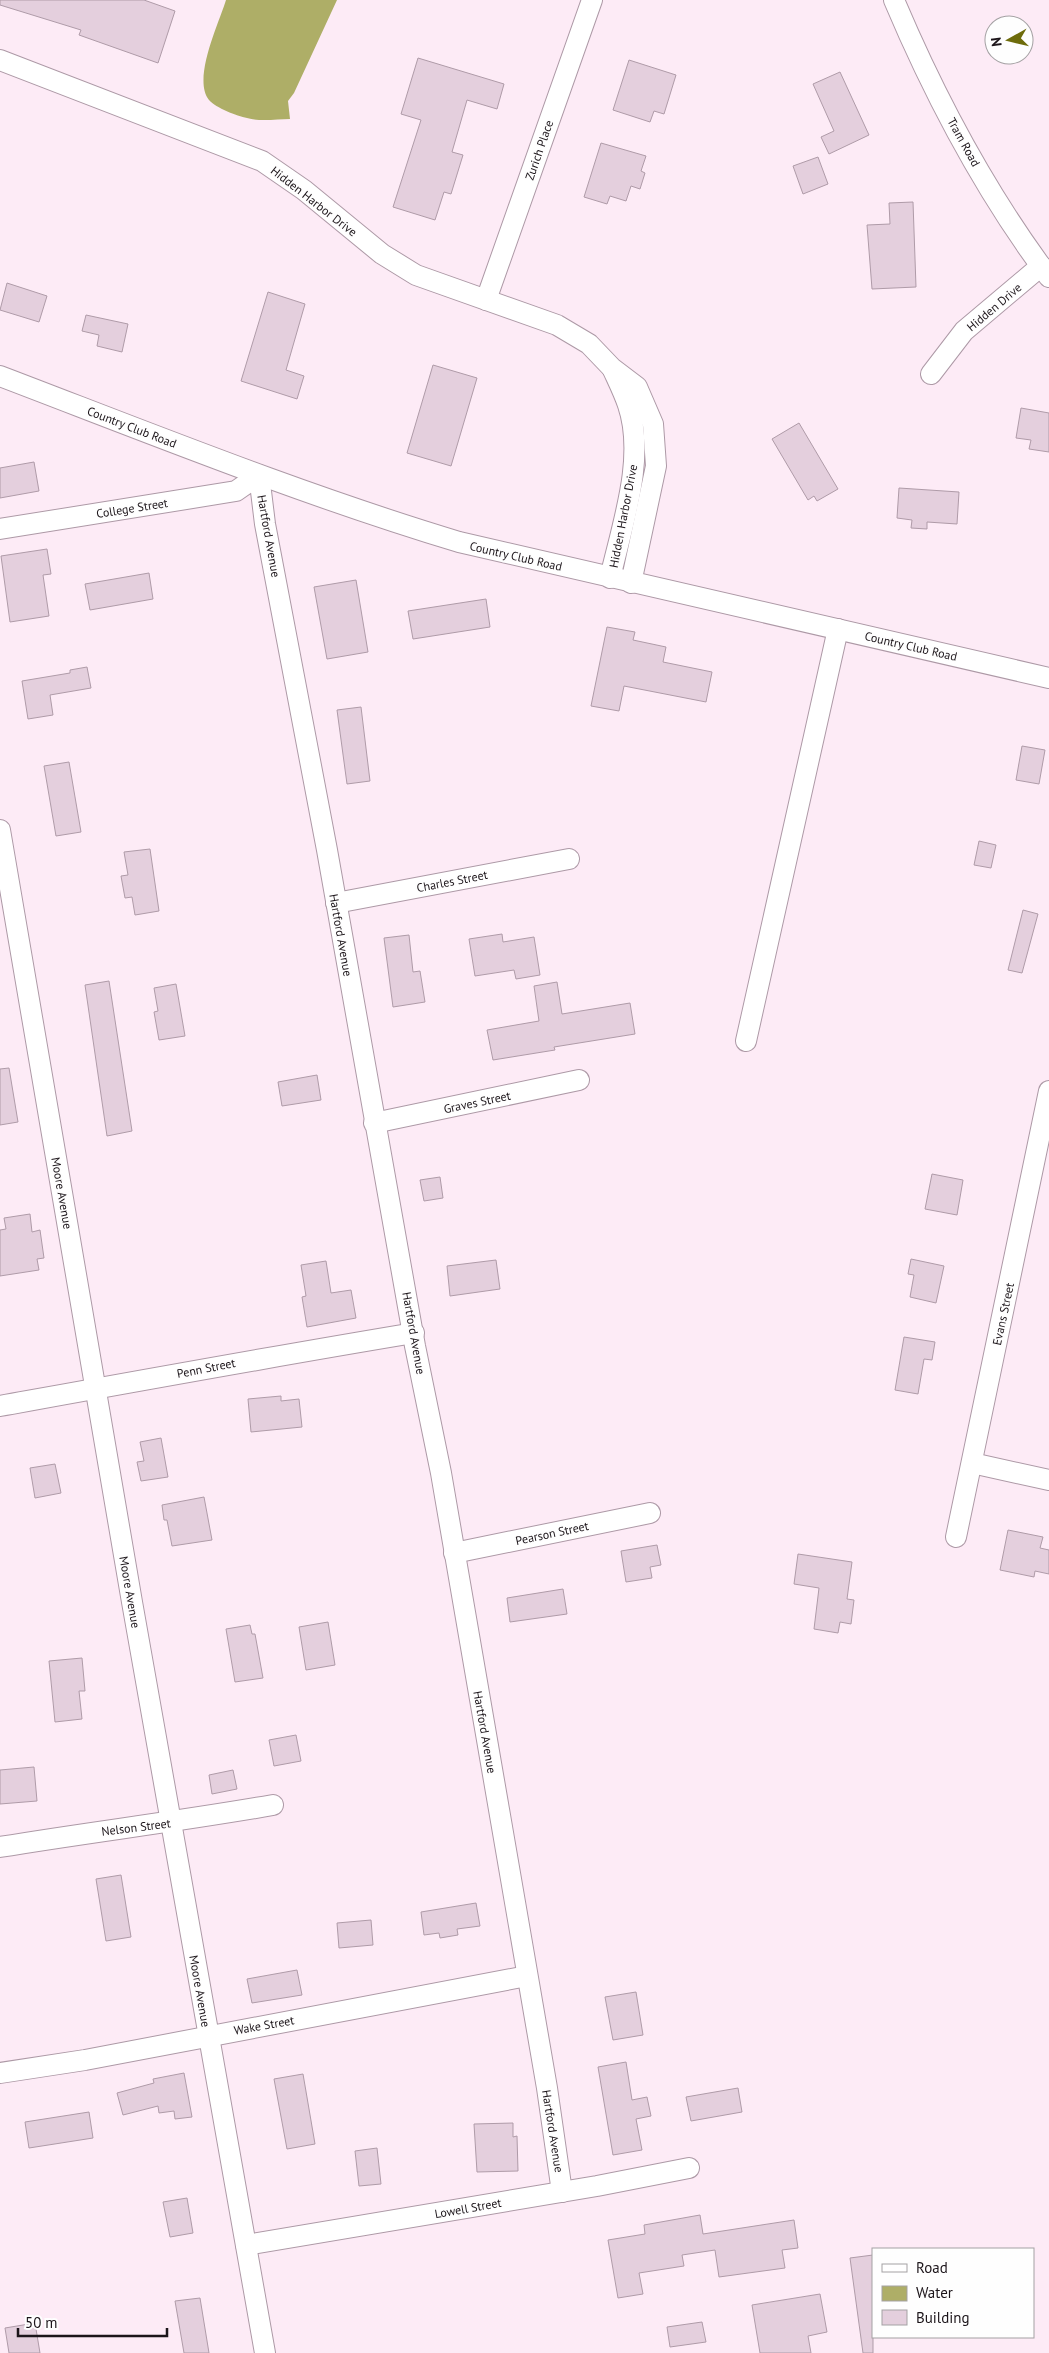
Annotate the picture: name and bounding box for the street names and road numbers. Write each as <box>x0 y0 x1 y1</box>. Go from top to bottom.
street label: Tram Road <box>944 115 984 169</box>
street label: Zurich Place <box>522 118 556 182</box>
street label: Hidden Harbor Drive <box>268 163 360 239</box>
street label: Hidden Drive <box>964 280 1024 334</box>
street label: Country Club Road <box>85 403 179 451</box>
street label: Hidden Harbor Drive <box>606 463 640 569</box>
street label: Hartford Avenue <box>254 494 284 578</box>
street label: College Street <box>95 495 169 521</box>
street label: Country Club Road <box>468 538 564 574</box>
street label: Country Club Road <box>863 628 959 664</box>
street label: Charles Street <box>415 867 489 895</box>
street label: Hartford Avenue <box>326 893 356 977</box>
street label: Graves Street <box>442 1088 512 1116</box>
street label: Moore Avenue <box>48 1156 76 1230</box>
street label: Evans Street <box>989 1281 1017 1347</box>
street label: Hartford Avenue <box>399 1291 429 1375</box>
street label: Penn Street <box>175 1355 237 1381</box>
street label: Pearson Street <box>514 1518 590 1548</box>
street label: Moore Avenue <box>116 1555 144 1629</box>
street label: Hartford Avenue <box>470 1690 500 1774</box>
street label: Nelson Street <box>101 1815 171 1839</box>
street label: Moore Avenue <box>186 1954 214 2028</box>
street label: Wake Street <box>233 2012 295 2038</box>
street label: Hartford Avenue <box>539 2089 567 2173</box>
street label: Lowell Street <box>433 2195 503 2221</box>

